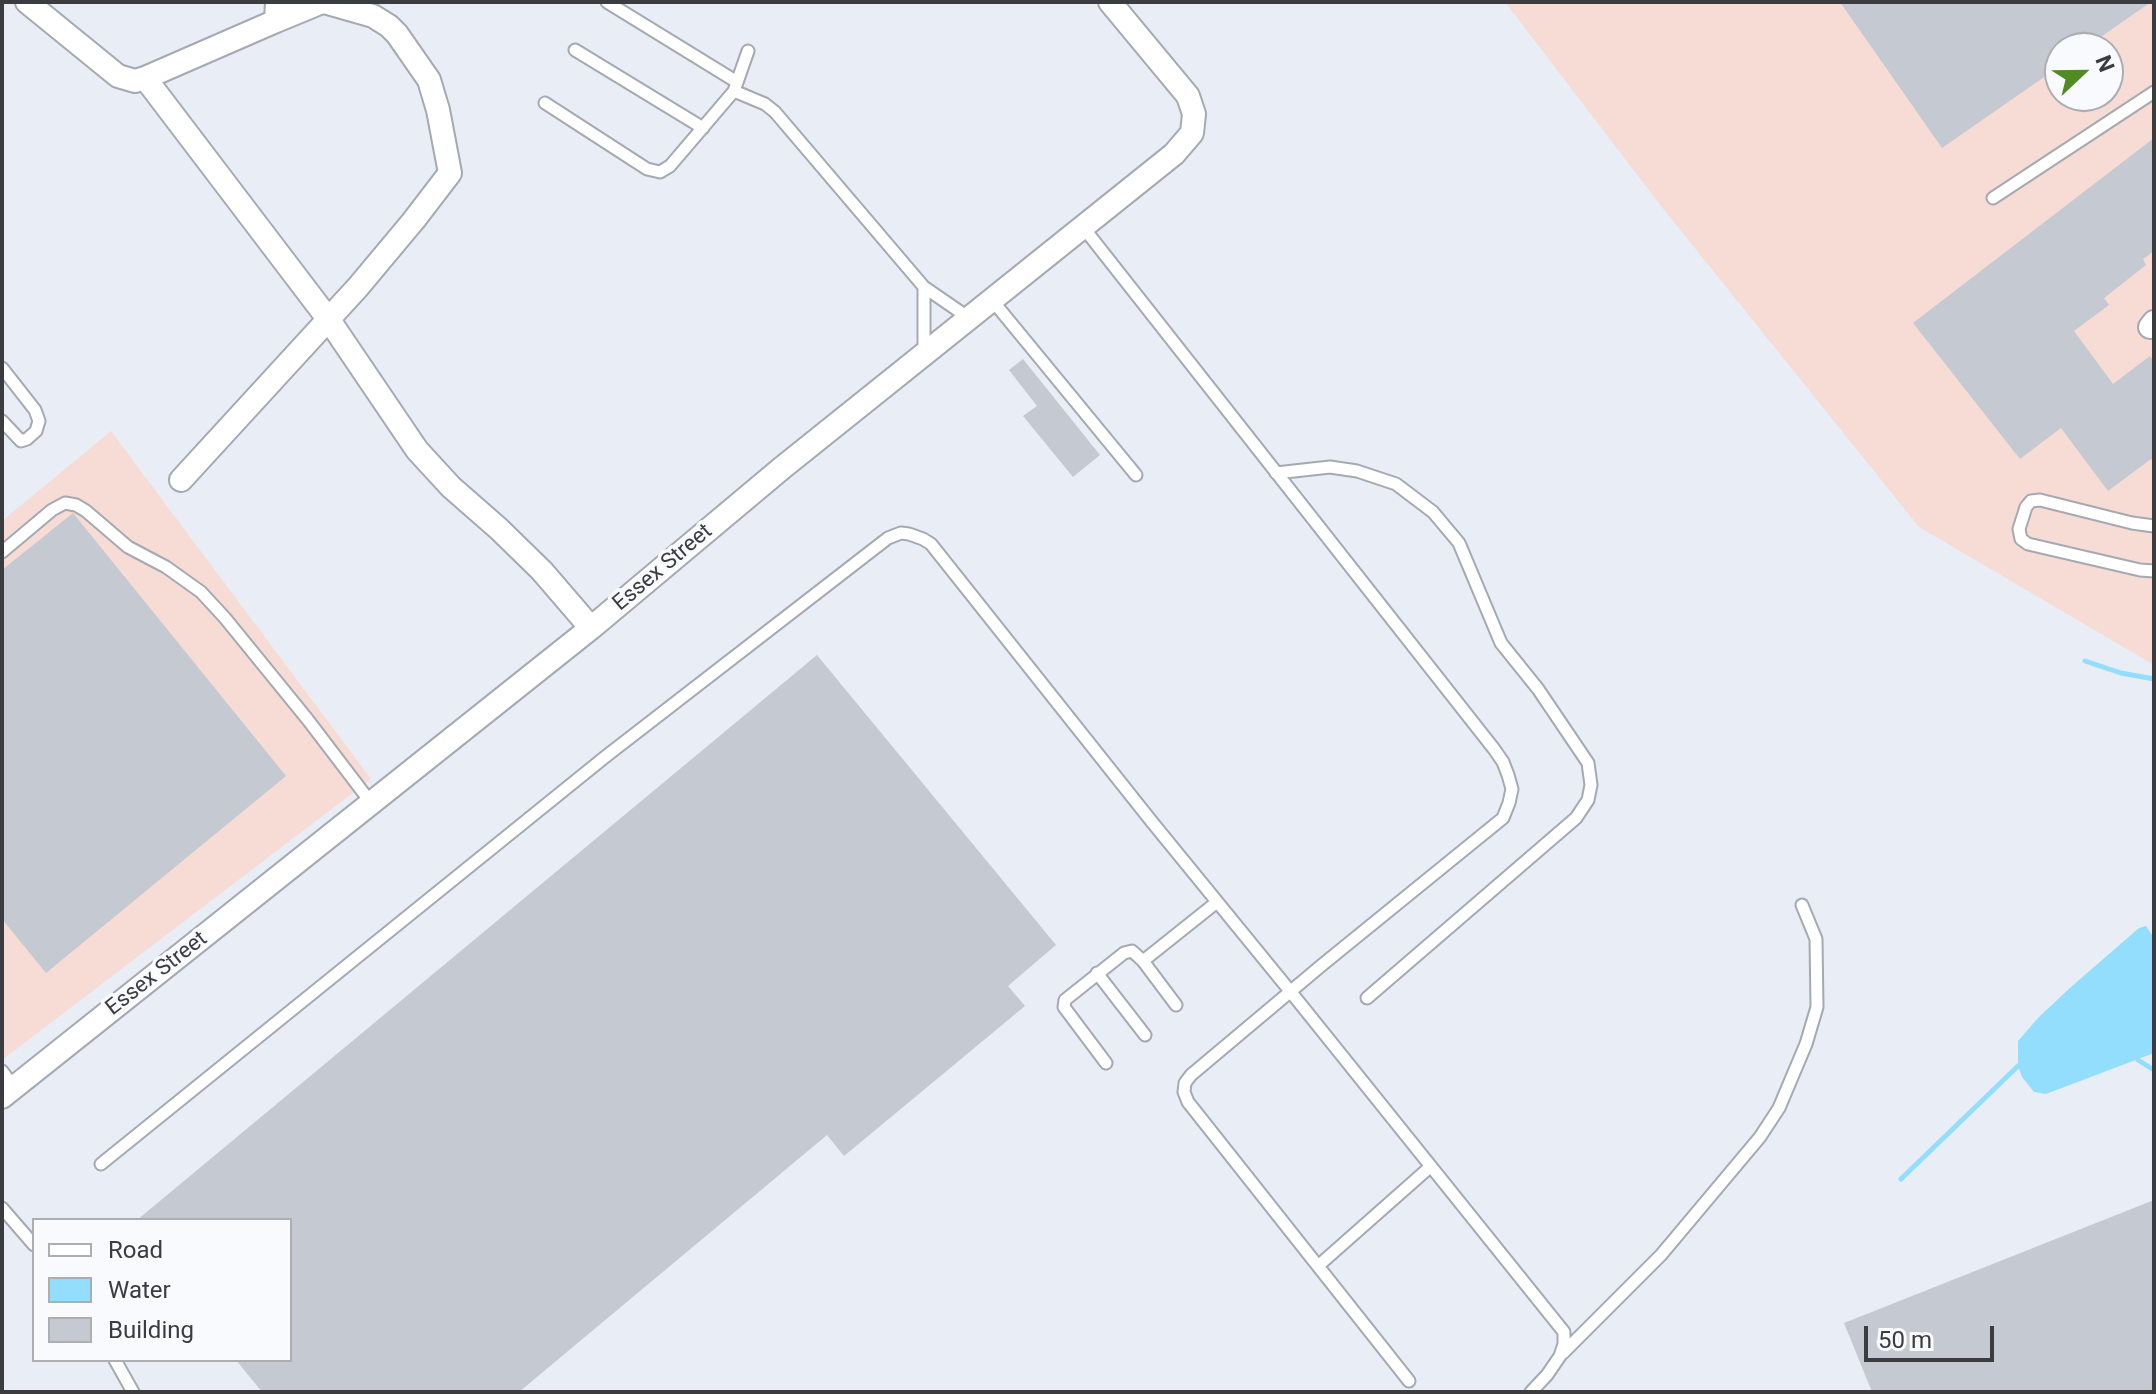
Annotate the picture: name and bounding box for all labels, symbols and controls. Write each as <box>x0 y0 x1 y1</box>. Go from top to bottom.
north arrow <box>2044 32 2124 112</box>
text: N <box>2090 52 2119 75</box>
street label: Essex Street <box>608 519 718 617</box>
street label: Essex Street <box>101 926 213 1022</box>
legend <box>32 1218 292 1362</box>
text: Road <box>108 1236 163 1264</box>
text: Water <box>108 1276 171 1304</box>
scale bar <box>1868 1310 1998 1360</box>
text: Building <box>108 1316 194 1344</box>
text: 50 m <box>1878 1326 1932 1354</box>

